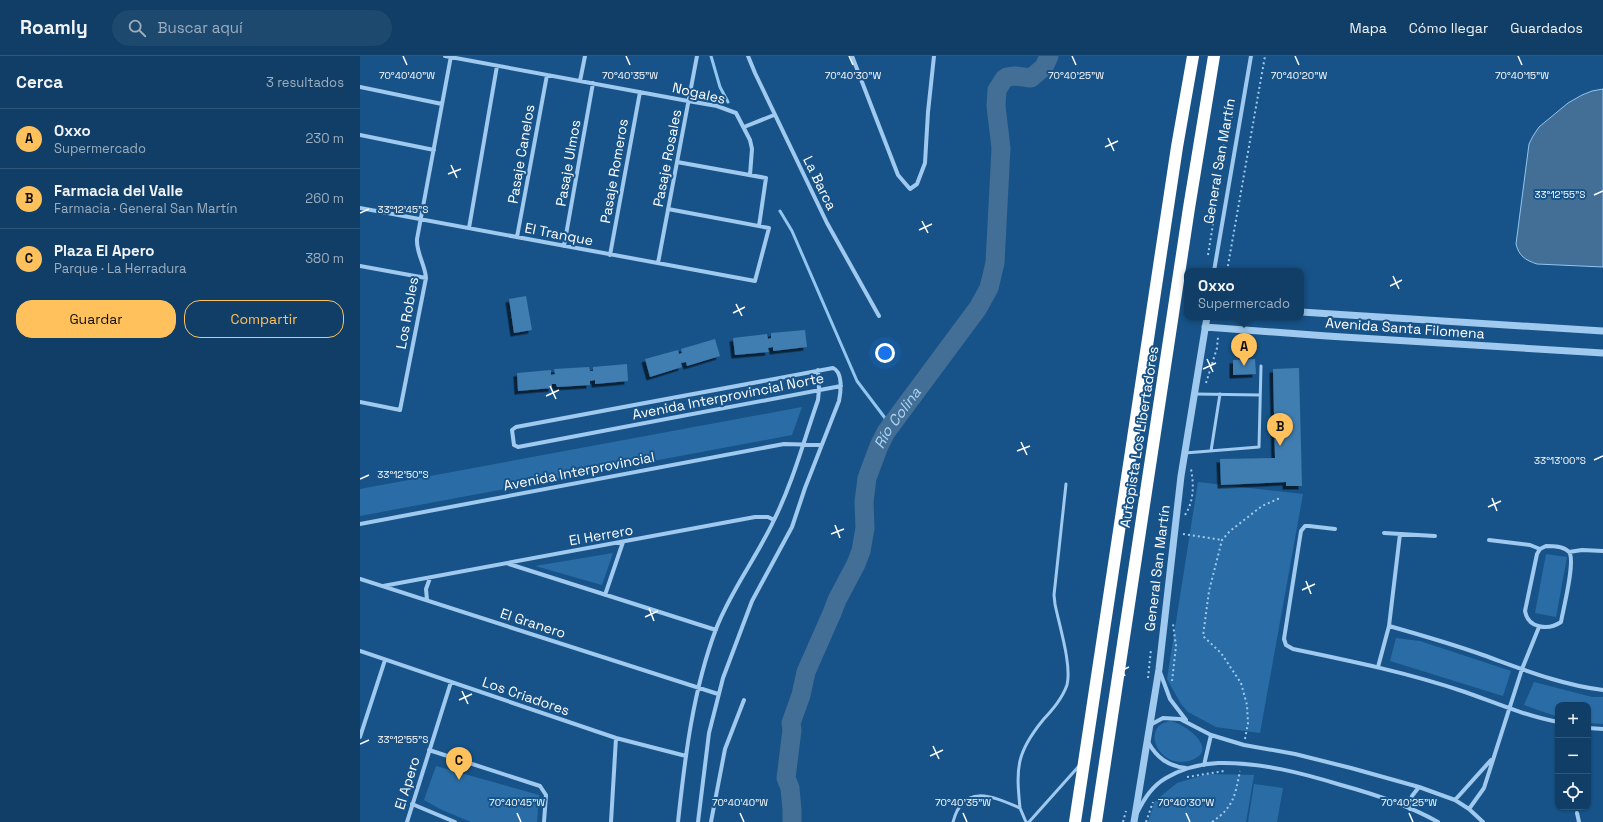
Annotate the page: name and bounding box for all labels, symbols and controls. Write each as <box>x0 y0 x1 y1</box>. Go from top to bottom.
search box <box>112 10 392 46</box>
text: Roamly <box>20 15 88 40</box>
icon: search <box>126 17 148 39</box>
text: Buscar aquí <box>158 18 243 37</box>
text: Mapa <box>1350 19 1387 37</box>
text: Cómo llegar <box>1409 19 1488 37</box>
text: Guardados <box>1510 19 1583 37</box>
text: 70°40'40"W <box>379 69 435 82</box>
text: 70°40'35"W <box>602 69 658 82</box>
text: 70°40'30"W <box>825 69 881 82</box>
text: 70°40'25"W <box>1048 69 1104 82</box>
text: 70°40'20"W <box>1271 69 1327 82</box>
text: 70°40'15"W <box>1495 69 1549 82</box>
text: Cerca <box>16 71 63 93</box>
text: 3 resultados <box>266 74 344 91</box>
street label: Nogales <box>671 78 727 108</box>
street label: General San Martín <box>1199 97 1239 225</box>
street label: Pasaje Canelos <box>503 103 539 205</box>
street label: Pasaje Rosales <box>649 108 685 208</box>
street label: Pasaje Romeros <box>596 117 632 225</box>
street label: Pasaje Ulmos <box>552 118 584 208</box>
text: Oxxo <box>54 121 91 140</box>
text: A <box>25 130 33 147</box>
text: 230 m <box>306 130 344 147</box>
text: Supermercado <box>54 140 146 157</box>
street label: La Barca <box>799 153 841 213</box>
text: Farmacia del Valle <box>54 181 183 200</box>
text: 33°12'55"S <box>1535 188 1585 201</box>
text: B <box>25 190 33 207</box>
text: 260 m <box>305 190 344 207</box>
text: Farmacia · General San Martín <box>54 200 237 217</box>
text: 33°12'45"S <box>378 203 428 216</box>
street label: El Tranque <box>523 219 595 249</box>
text: Plaza El Apero <box>54 241 155 260</box>
text: C <box>25 250 33 267</box>
text: 380 m <box>305 250 344 267</box>
text: Parque · La Herradura <box>54 260 186 277</box>
popup <box>1184 268 1304 320</box>
street label: Los Robles <box>392 276 422 350</box>
text: Oxxo <box>1198 276 1235 295</box>
text: Supermercado <box>1198 295 1290 312</box>
button: Guardar <box>16 300 176 338</box>
button: Compartir <box>184 300 344 338</box>
street label: Avenida Santa Filomena <box>1325 313 1485 343</box>
pin: A <box>1231 333 1257 366</box>
your location <box>875 343 895 363</box>
street label: Autopista Los Libertadores <box>1116 345 1162 529</box>
street label: Avenida Interprovincial Norte <box>631 369 825 423</box>
water label: Río Colina <box>869 383 925 451</box>
pin: B <box>1267 413 1293 446</box>
street label: Avenida Interprovincial <box>502 448 656 494</box>
text: 33°13'00"S <box>1534 454 1586 467</box>
text: 33°12'50"S <box>377 468 429 481</box>
street label: General San Martín <box>1140 504 1174 632</box>
street label: El Herrero <box>568 521 634 549</box>
street label: El Granero <box>498 604 568 642</box>
street label: Los Criadores <box>480 673 572 719</box>
map controls <box>1555 702 1591 810</box>
button: + <box>1555 702 1591 738</box>
text: 33°12'55"S <box>378 733 428 746</box>
button: − <box>1555 738 1591 774</box>
pin: C <box>446 747 472 780</box>
street label: El Apero <box>390 754 424 812</box>
button: locate <box>1555 774 1591 810</box>
text: 70°40'45"W <box>489 796 545 809</box>
text: 70°40'40"W <box>712 796 768 809</box>
text: 70°40'35"W <box>935 796 991 809</box>
text: 70°40'30"W <box>1158 796 1214 809</box>
text: 70°40'25"W <box>1381 796 1437 809</box>

